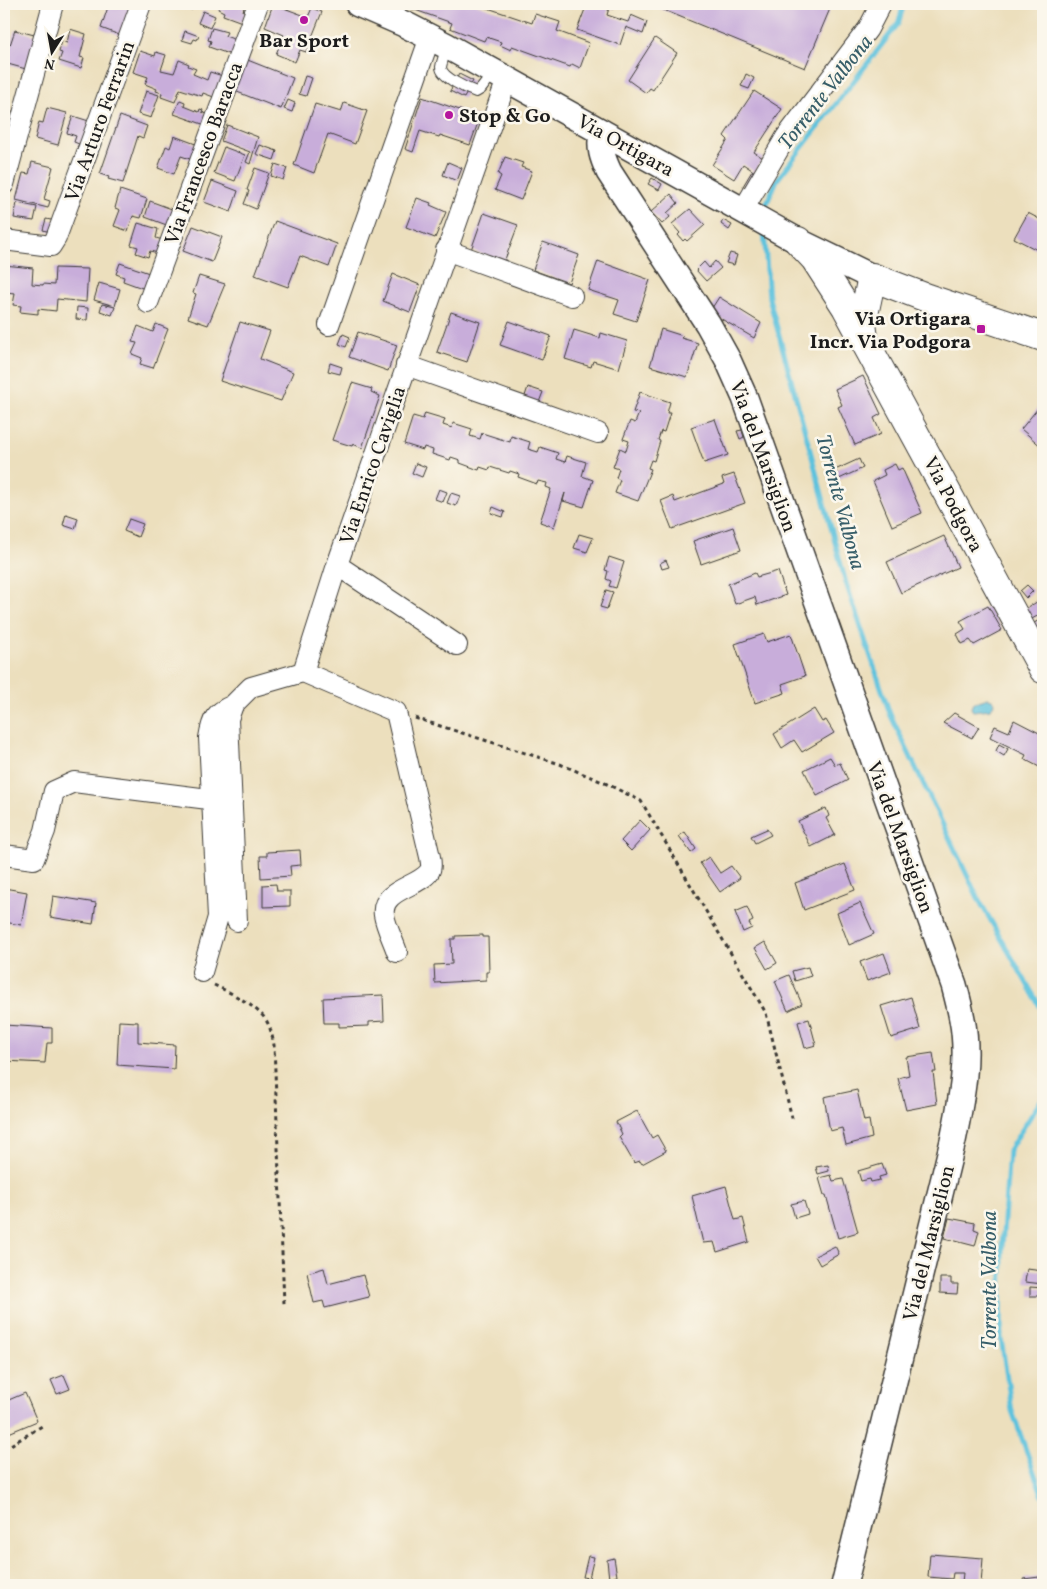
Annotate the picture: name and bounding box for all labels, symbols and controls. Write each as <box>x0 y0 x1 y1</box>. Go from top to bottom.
marker: Bar Sport <box>298 14 310 26</box>
north arrow <box>28 28 78 78</box>
place label: Bar Sport <box>259 28 349 56</box>
water label: Torrente Valbona <box>772 29 880 157</box>
street label: Via Arturo Ferrarin <box>59 37 143 206</box>
text: N <box>43 53 57 74</box>
street label: Via Francesco Baracca <box>159 58 251 249</box>
place label: Stop & Go <box>459 103 551 131</box>
marker: Stop & Go <box>443 109 455 121</box>
street label: Via Ortigara <box>571 109 679 185</box>
place label: Via Ortigara Incr. Via Podgora <box>810 306 971 357</box>
marker: Via Ortigara Incr. Via Podgora <box>975 323 987 335</box>
street label: Via del Marsiglion <box>722 377 803 537</box>
street label: Via Enrico Caviglia <box>334 383 414 549</box>
water label: Torrente Valbona <box>808 432 872 573</box>
street label: Via Podgora <box>915 452 989 558</box>
street label: Via del Marsiglion <box>859 758 940 918</box>
street label: Via del Marsiglion <box>897 1163 963 1324</box>
water label: Torrente Valbona <box>976 1210 1005 1349</box>

